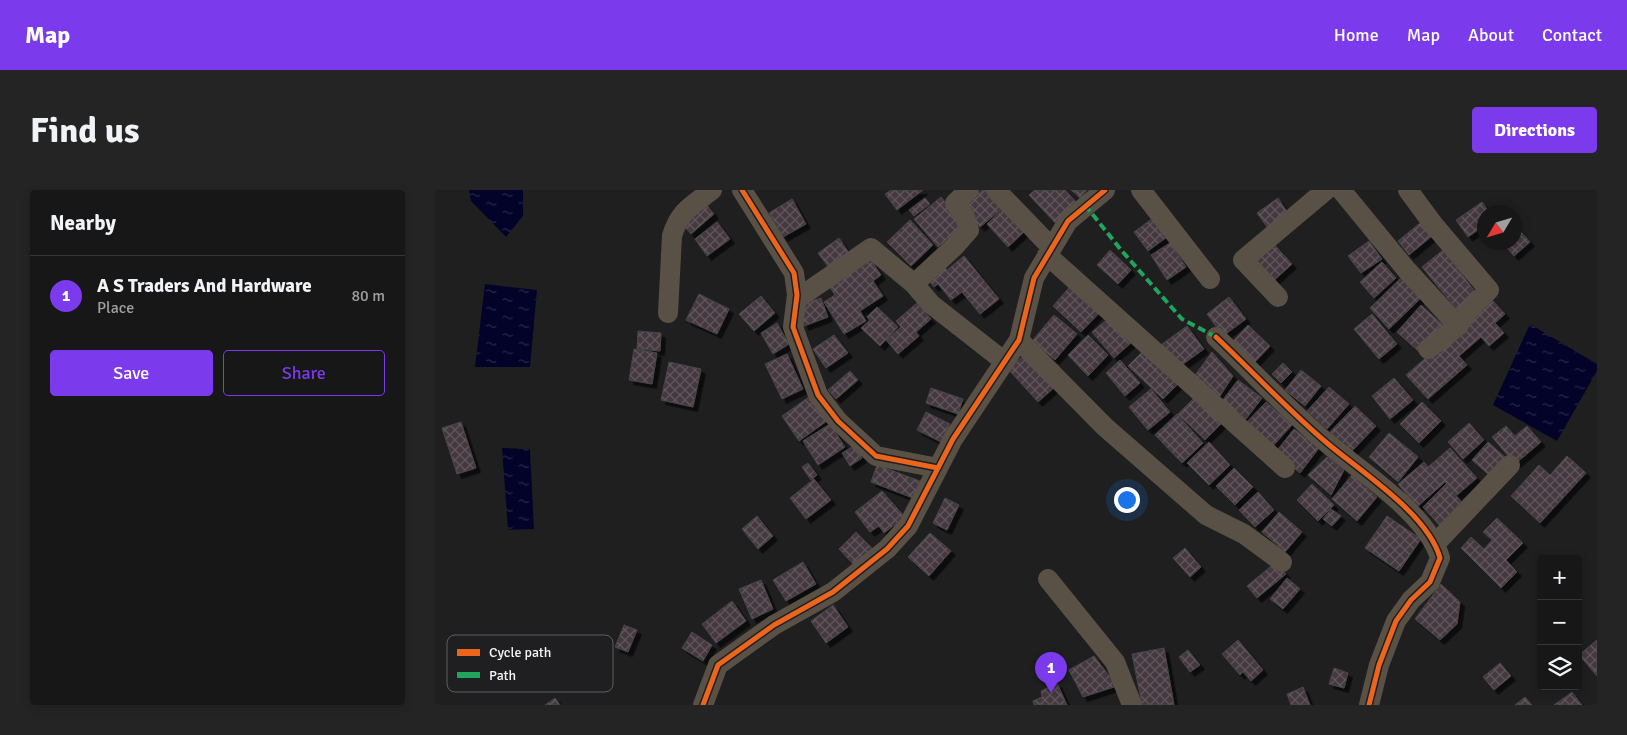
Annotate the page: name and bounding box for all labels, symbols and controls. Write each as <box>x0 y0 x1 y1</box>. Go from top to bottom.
text: Map <box>25 20 70 50</box>
text: Home <box>1334 24 1379 46</box>
text: Map <box>1407 24 1440 46</box>
text: About <box>1468 24 1514 46</box>
text: Contact <box>1542 24 1602 46</box>
button: Directions <box>1472 107 1597 153</box>
text: Find us <box>30 109 140 152</box>
north arrow <box>1477 205 1522 250</box>
text: Nearby <box>50 210 116 236</box>
text: A S Traders And Hardware <box>97 274 312 298</box>
text: 1 <box>62 286 70 306</box>
text: 80 m <box>351 286 385 306</box>
text: Place <box>97 298 134 318</box>
button: Save <box>50 350 213 396</box>
button: Share <box>223 350 385 396</box>
your location <box>1114 487 1140 513</box>
map controls <box>1537 555 1582 690</box>
button: + <box>1537 555 1582 600</box>
button: − <box>1537 600 1582 645</box>
legend <box>447 635 613 692</box>
text: Cycle path <box>489 644 551 661</box>
button: layers <box>1537 645 1582 690</box>
pin: 1 <box>1035 652 1067 693</box>
text: Path <box>489 667 516 684</box>

